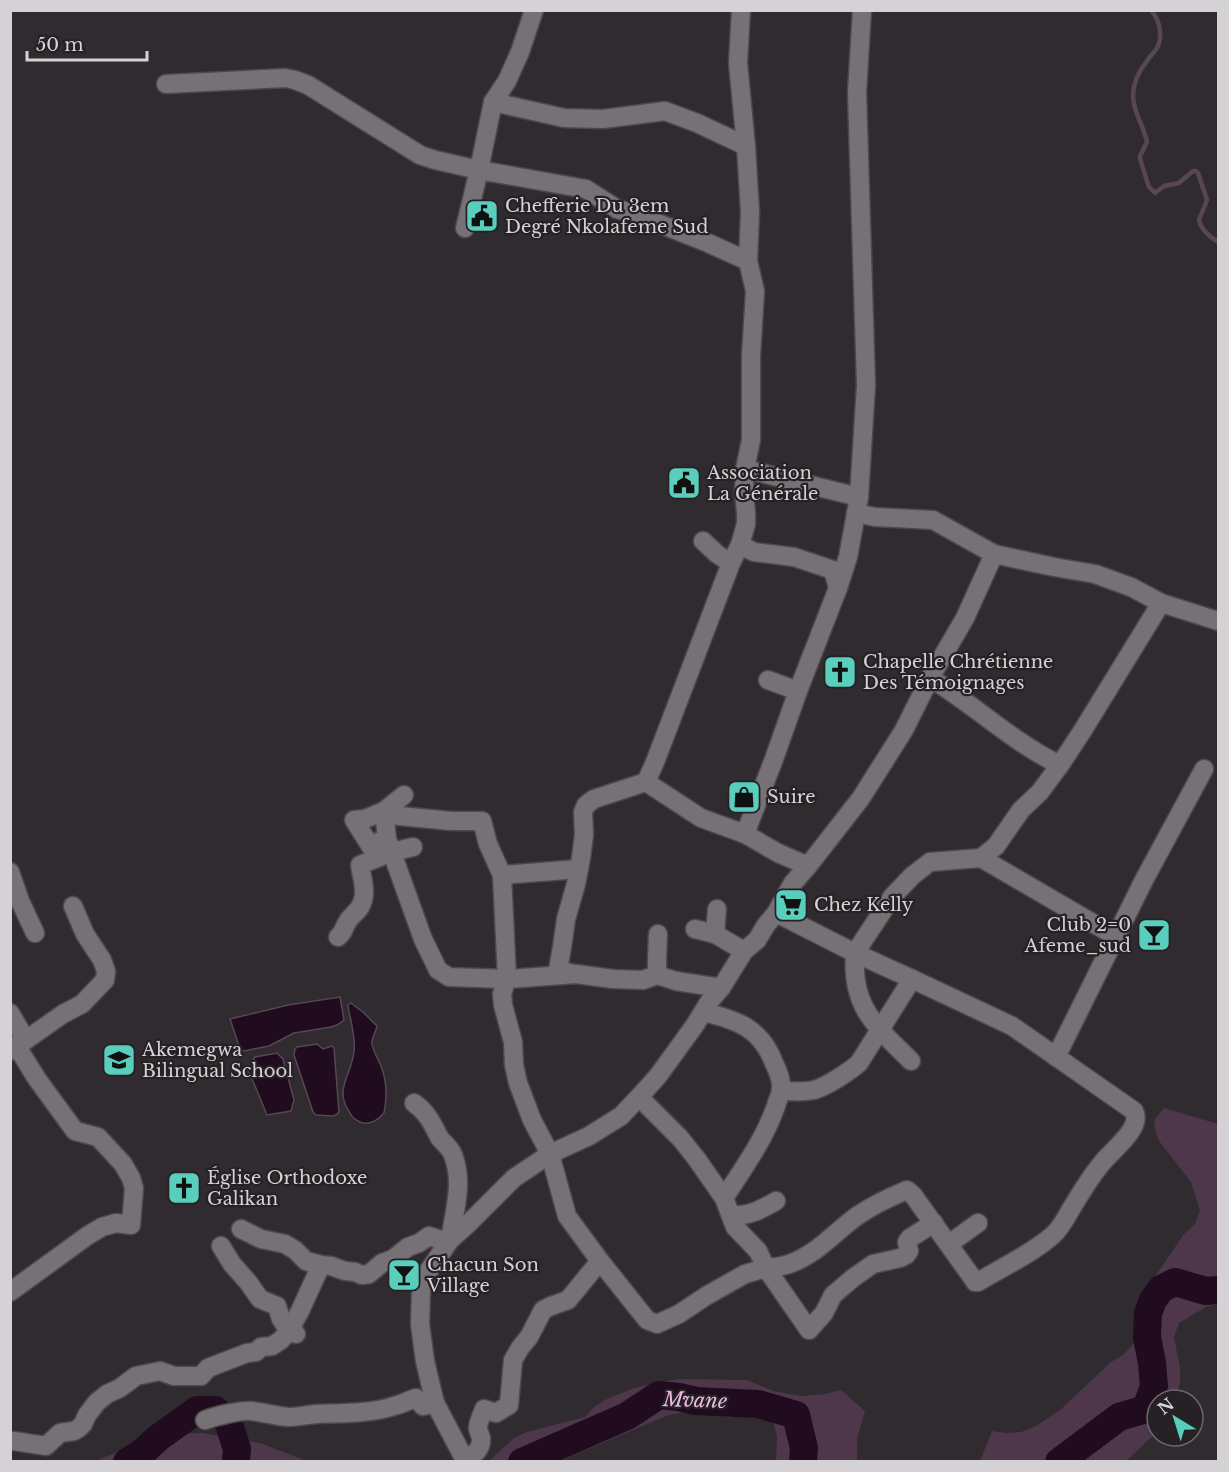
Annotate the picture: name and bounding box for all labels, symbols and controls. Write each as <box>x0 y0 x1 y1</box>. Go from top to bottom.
scale bar <box>27 24 147 62</box>
text: 50 m <box>36 34 84 56</box>
place label: Chefferie Du 3em Degré Nkolafeme Sud <box>505 195 708 238</box>
public building icon: Chefferie Du 3em Degré Nkolafeme Sud <box>464 198 500 234</box>
place label: Association La Générale <box>706 462 818 505</box>
public building icon: Association La Générale <box>666 465 702 501</box>
place label: Chapelle Chrétienne Des Témoignages <box>863 651 1053 694</box>
church icon: Chapelle Chrétienne Des Témoignages <box>822 654 858 690</box>
shop icon: Suire <box>726 779 762 815</box>
place label: Suire <box>767 786 816 808</box>
supermarket icon: Chez Kelly <box>773 887 809 923</box>
place label: Chez Kelly <box>814 894 914 916</box>
place label: Club 2=0 Afeme_sud <box>1024 914 1131 957</box>
bar icon: Club 2=0 Afeme_sud <box>1136 917 1172 953</box>
place label: Akemegwa Bilingual School <box>141 1039 293 1082</box>
school or university icon: Akemegwa Bilingual School <box>101 1042 137 1078</box>
place label: Église Orthodoxe Galikan <box>207 1166 367 1210</box>
church icon: Église Orthodoxe Galikan <box>166 1170 202 1206</box>
place label: Chacun Son Village <box>426 1254 539 1297</box>
bar icon: Chacun Son Village <box>386 1257 422 1293</box>
water label: Mvane <box>662 1387 727 1413</box>
north arrow <box>1145 1388 1205 1448</box>
text: N <box>1154 1394 1178 1419</box>

